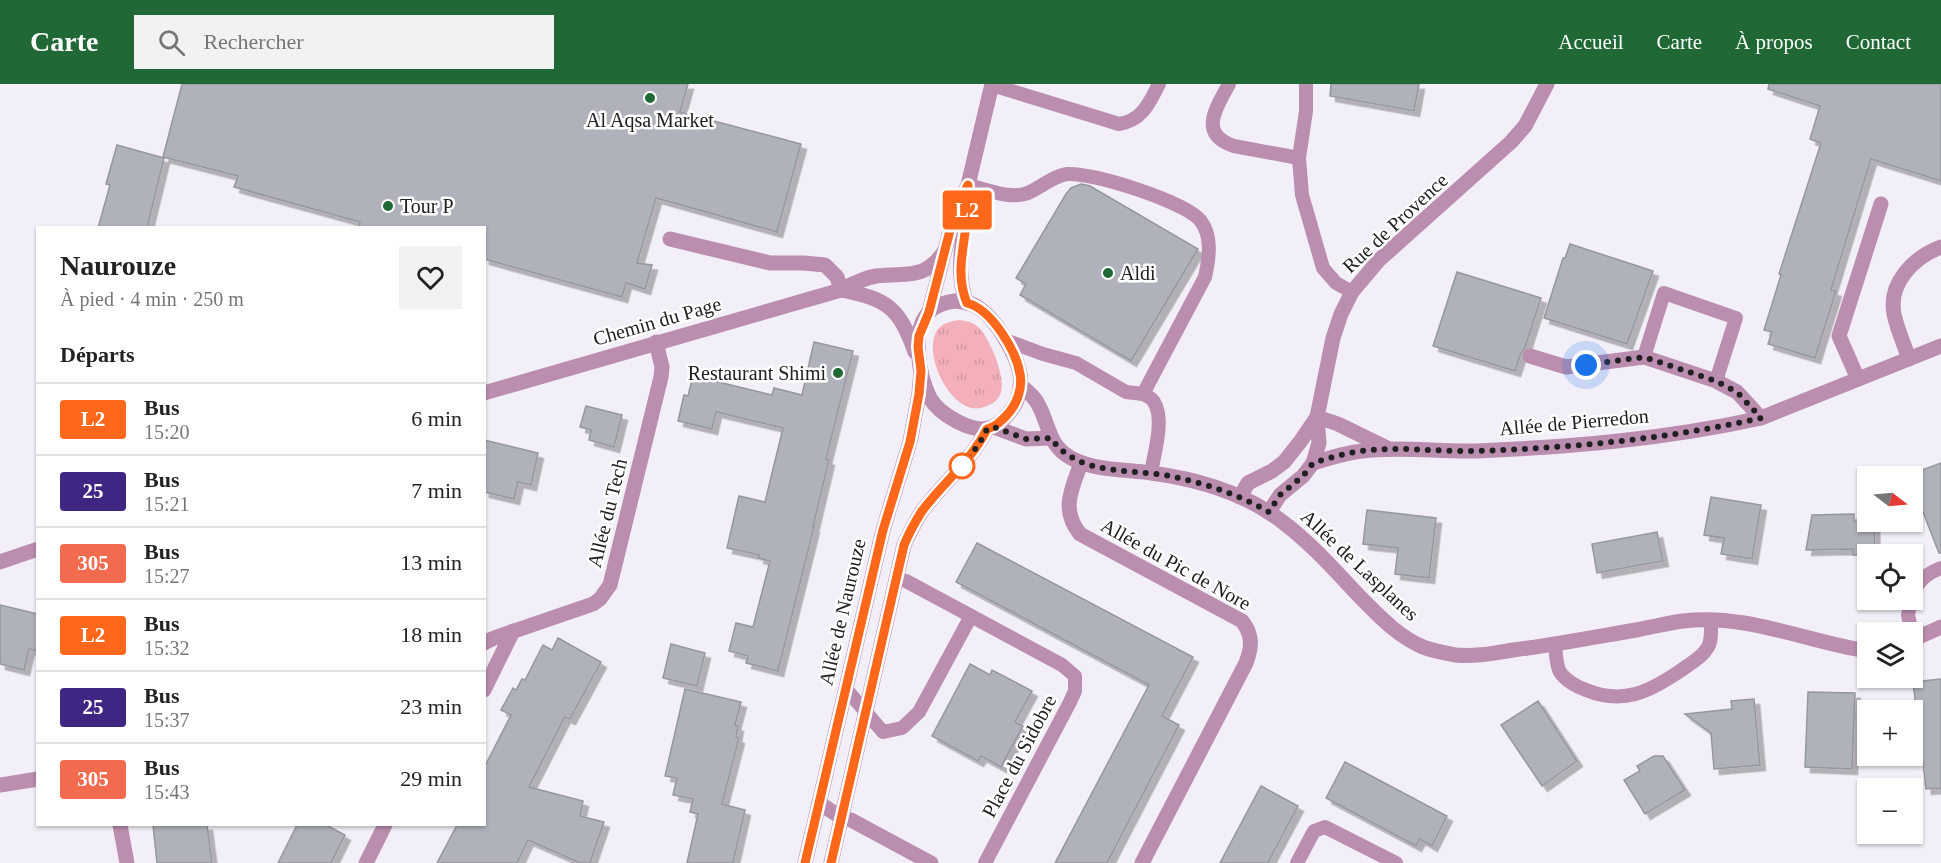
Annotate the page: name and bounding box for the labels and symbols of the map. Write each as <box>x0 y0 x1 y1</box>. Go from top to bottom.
marker: Al Aqsa Market <box>643 91 657 105</box>
place label: Al Aqsa Market <box>586 109 714 132</box>
street label: Rue de Provence <box>1338 169 1452 277</box>
line badge: L2 <box>940 190 994 230</box>
place label: Tour P <box>400 195 454 217</box>
marker: Tour P <box>381 199 395 213</box>
place label: Aldi <box>1120 262 1156 284</box>
marker: Aldi <box>1101 266 1115 280</box>
street label: Chemin du Page <box>590 292 724 351</box>
your location <box>1571 350 1601 380</box>
place label: Restaurant Shimi <box>688 362 826 384</box>
marker: Restaurant Shimi <box>831 366 845 380</box>
street label: Allée de Pierredon <box>1498 405 1650 439</box>
unlabelled marker <box>949 453 975 479</box>
street label: Allée du Tech <box>583 456 631 570</box>
north arrow <box>1857 466 1923 532</box>
street label: Allée de Lasplanes <box>1296 505 1423 626</box>
street label: Allée du Pic de Nore <box>1097 514 1255 614</box>
street label: Allée de Naurouze <box>814 536 870 688</box>
street label: Place du Sidobre <box>977 691 1061 821</box>

